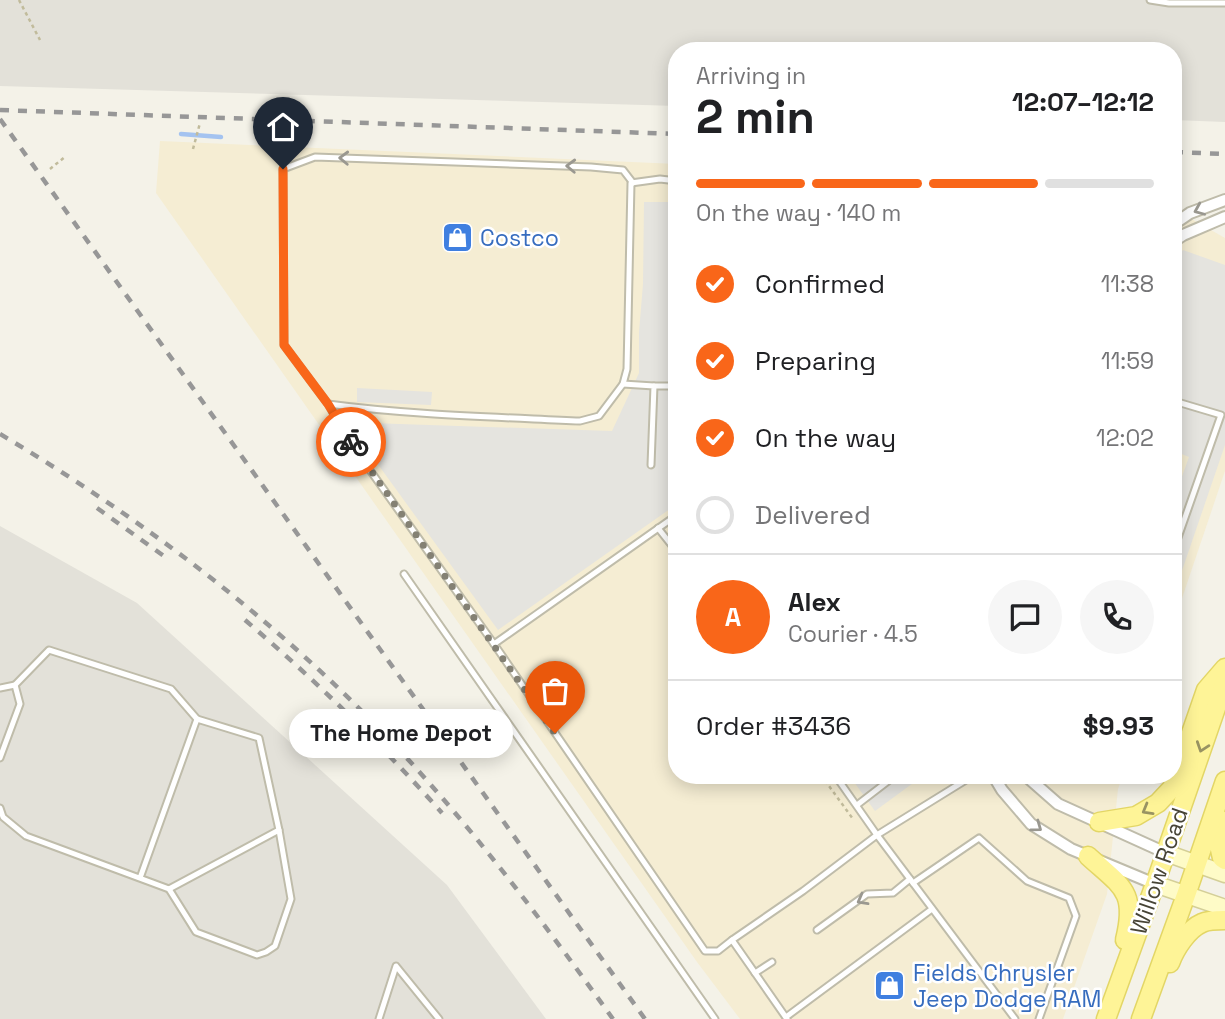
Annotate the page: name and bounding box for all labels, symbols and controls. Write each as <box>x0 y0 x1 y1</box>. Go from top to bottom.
text: Arriving in <box>696 61 806 91</box>
text: 12:07–12:12 <box>1012 85 1154 119</box>
text: 2 min <box>696 88 815 146</box>
pin <box>253 97 313 169</box>
icon: home <box>264 108 302 146</box>
one-way arrow <box>338 151 349 166</box>
one-way arrow <box>565 159 576 174</box>
text: On the way · 140 m <box>696 198 901 228</box>
one-way arrow <box>1193 202 1206 216</box>
shop icon: Costco <box>440 221 474 255</box>
place label: Costco <box>480 223 559 253</box>
icon: check <box>696 265 734 303</box>
text: Confirmed <box>755 267 885 301</box>
text: 11:38 <box>1101 269 1154 299</box>
icon: check <box>696 342 734 380</box>
text: Preparing <box>755 344 876 378</box>
text: 11:59 <box>1101 346 1154 376</box>
courier <box>316 407 386 477</box>
icon: check <box>696 419 734 457</box>
text: On the way <box>755 421 896 455</box>
icon: bike <box>332 423 370 461</box>
text: 12:02 <box>1096 423 1154 453</box>
text: Delivered <box>755 498 871 532</box>
button: chat <box>988 580 1062 654</box>
button: phone <box>1080 580 1154 654</box>
text: Alex <box>788 585 841 619</box>
text: A <box>725 600 741 634</box>
text: Courier · 4.5 <box>788 619 918 649</box>
pin <box>525 661 585 733</box>
icon: bag <box>536 672 574 710</box>
callout: The Home Depot <box>289 708 513 758</box>
text: Order #3436 <box>696 709 851 743</box>
text: $9.93 <box>1083 709 1154 743</box>
text: The Home Depot <box>310 718 492 748</box>
one-way arrow <box>1196 740 1210 752</box>
one-way arrow <box>1141 801 1154 814</box>
street label: Willow Road <box>1123 804 1195 938</box>
one-way arrow <box>1029 819 1042 831</box>
one-way arrow <box>857 891 869 905</box>
place label: Fields Chrysler Jeep Dodge RAM <box>913 958 1101 1014</box>
shop icon: Fields Chrysler Jeep Dodge RAM <box>873 969 907 1003</box>

